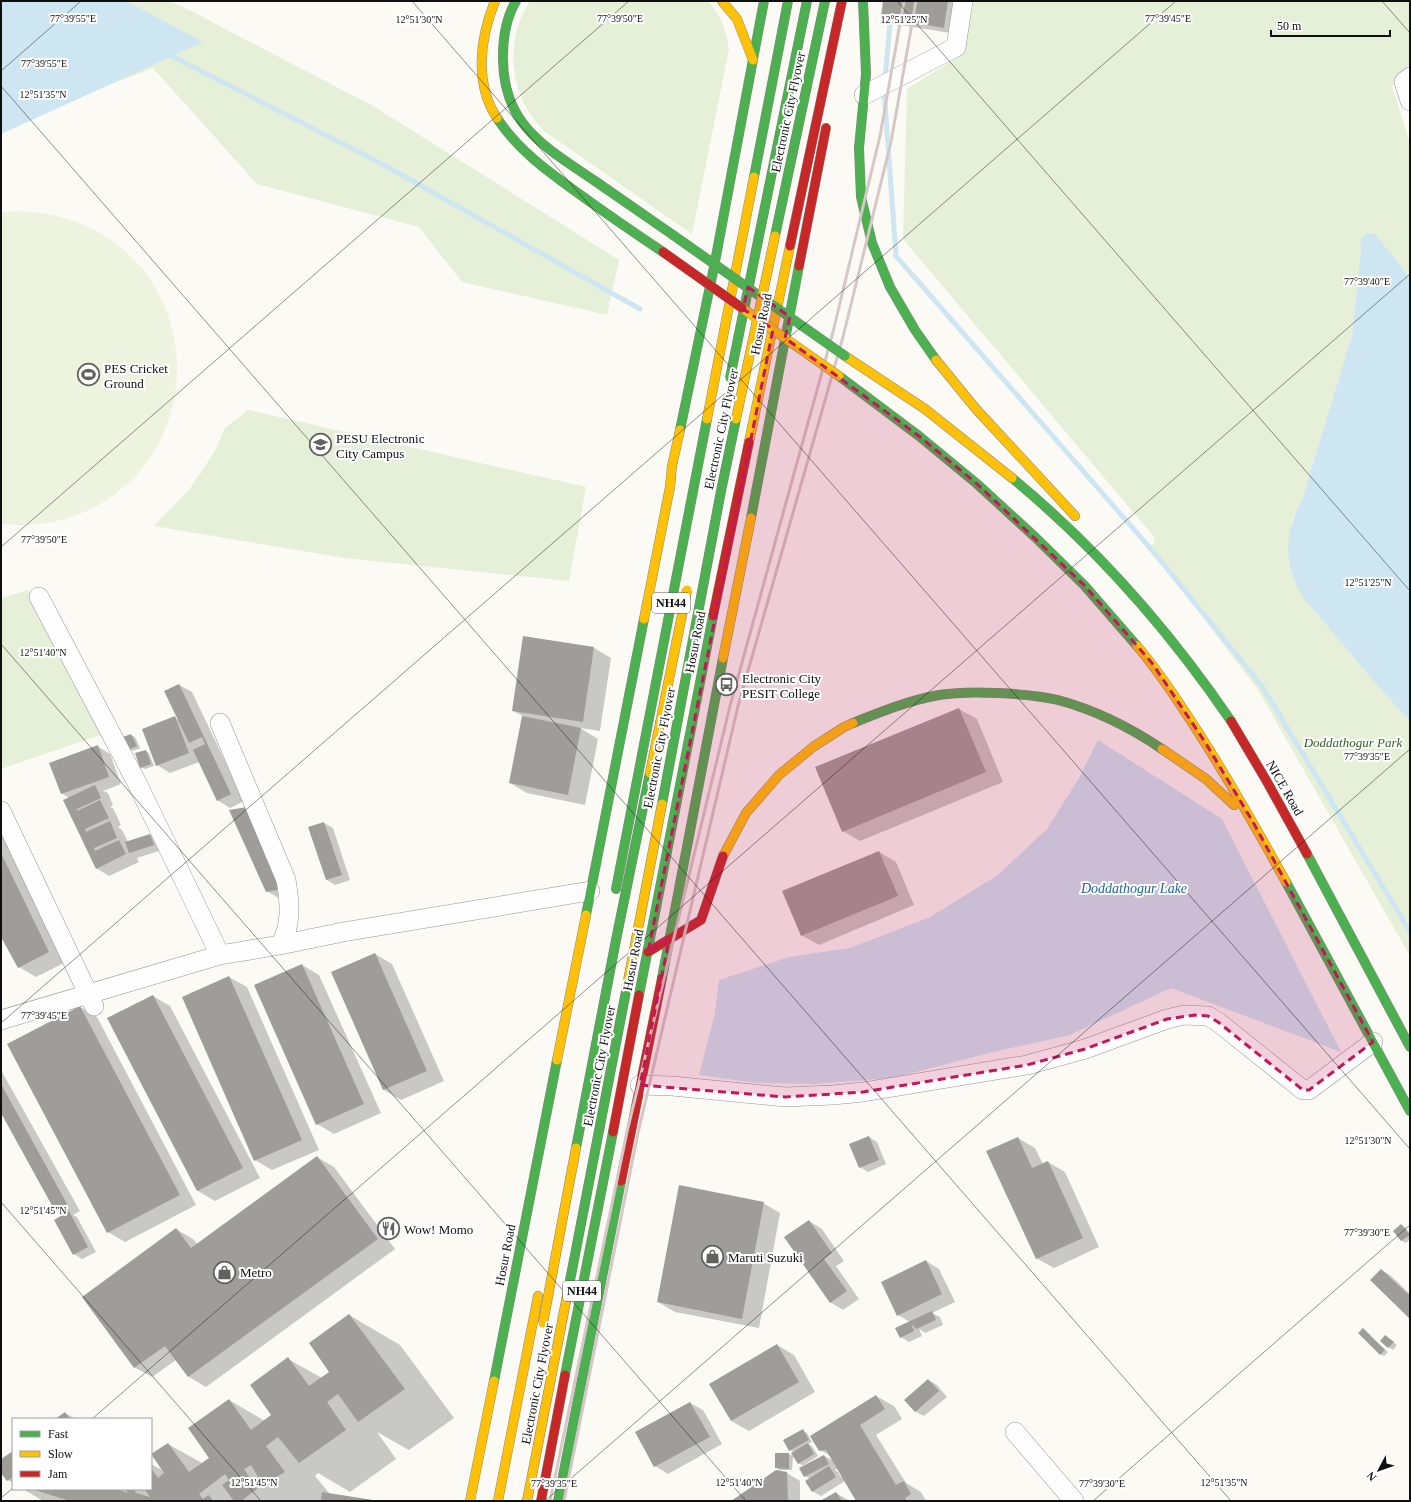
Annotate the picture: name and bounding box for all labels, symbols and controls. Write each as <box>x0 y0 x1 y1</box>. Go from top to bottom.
scale bar <box>1271 12 1390 38</box>
text: 77°39'55"E <box>50 13 96 24</box>
text: 77°39'50"E <box>597 13 643 24</box>
text: 77°39'45"E <box>1145 13 1191 24</box>
text: 12°51'30"N <box>395 14 443 25</box>
text: 12°51'25"N <box>880 14 928 25</box>
text: 50 m <box>1277 19 1302 33</box>
street label: Electronic City Flyover <box>768 50 808 174</box>
text: 77°39'55"E <box>21 58 67 69</box>
text: 12°51'35"N <box>19 89 67 100</box>
text: 77°39'40"E <box>1344 276 1390 287</box>
street label: Hosur Road <box>747 291 775 356</box>
place label: PES Cricket Ground <box>104 361 168 391</box>
sports icon: PES Cricket Ground <box>76 362 102 388</box>
street label: Electronic City Flyover <box>701 367 741 491</box>
place label: PESU Electronic City Campus <box>336 431 425 461</box>
school or university icon: PESU Electronic City Campus <box>308 432 334 458</box>
text: 77°39'50"E <box>21 534 67 545</box>
text: 12°51'25"N <box>1344 577 1392 588</box>
road number: NH44 <box>652 593 690 613</box>
street label: Hosur Road <box>682 609 708 674</box>
text: 12°51'40"N <box>19 647 67 658</box>
place label: Electronic City PESIT College <box>742 671 822 701</box>
bus stop icon: Electronic City PESIT College <box>713 672 739 698</box>
street label: Electronic City Flyover <box>640 686 678 810</box>
park label: Doddathogur Park <box>1303 735 1403 750</box>
text: 77°39'35"E <box>1344 751 1390 762</box>
street label: NICE Road <box>1263 758 1307 819</box>
water label: Doddathogur Lake <box>1080 881 1187 896</box>
street label: Hosur Road <box>620 927 646 992</box>
street label: Electronic City Flyover <box>580 1004 618 1128</box>
text: 77°39'45"E <box>21 1010 67 1021</box>
text: 12°51'30"N <box>1344 1135 1392 1146</box>
text: 12°51'45"N <box>19 1205 67 1216</box>
restaurant icon: Wow! Momo <box>375 1216 401 1242</box>
place label: Wow! Momo <box>404 1222 473 1237</box>
street label: Hosur Road <box>492 1222 518 1287</box>
text: 77°39'30"E <box>1344 1227 1390 1238</box>
shop icon: Maruti Suzuki <box>700 1244 726 1270</box>
place label: Maruti Suzuki <box>728 1250 803 1265</box>
shop icon: Metro <box>211 1259 237 1285</box>
place label: Metro <box>240 1265 272 1280</box>
road number: NH44 <box>563 1281 601 1301</box>
street label: Electronic City Flyover <box>518 1322 556 1446</box>
legend <box>12 1418 152 1490</box>
text: Fast <box>48 1427 69 1441</box>
text: Slow <box>48 1447 73 1461</box>
north arrow <box>1359 1450 1399 1490</box>
text: Jam <box>48 1467 68 1481</box>
text: N <box>1364 1470 1379 1483</box>
text: 12°51'45"N <box>230 1477 278 1488</box>
text: 12°51'40"N <box>715 1477 763 1488</box>
text: 12°51'35"N <box>1200 1477 1248 1488</box>
text: 77°39'35"E <box>531 1478 577 1489</box>
text: 77°39'30"E <box>1079 1478 1125 1489</box>

